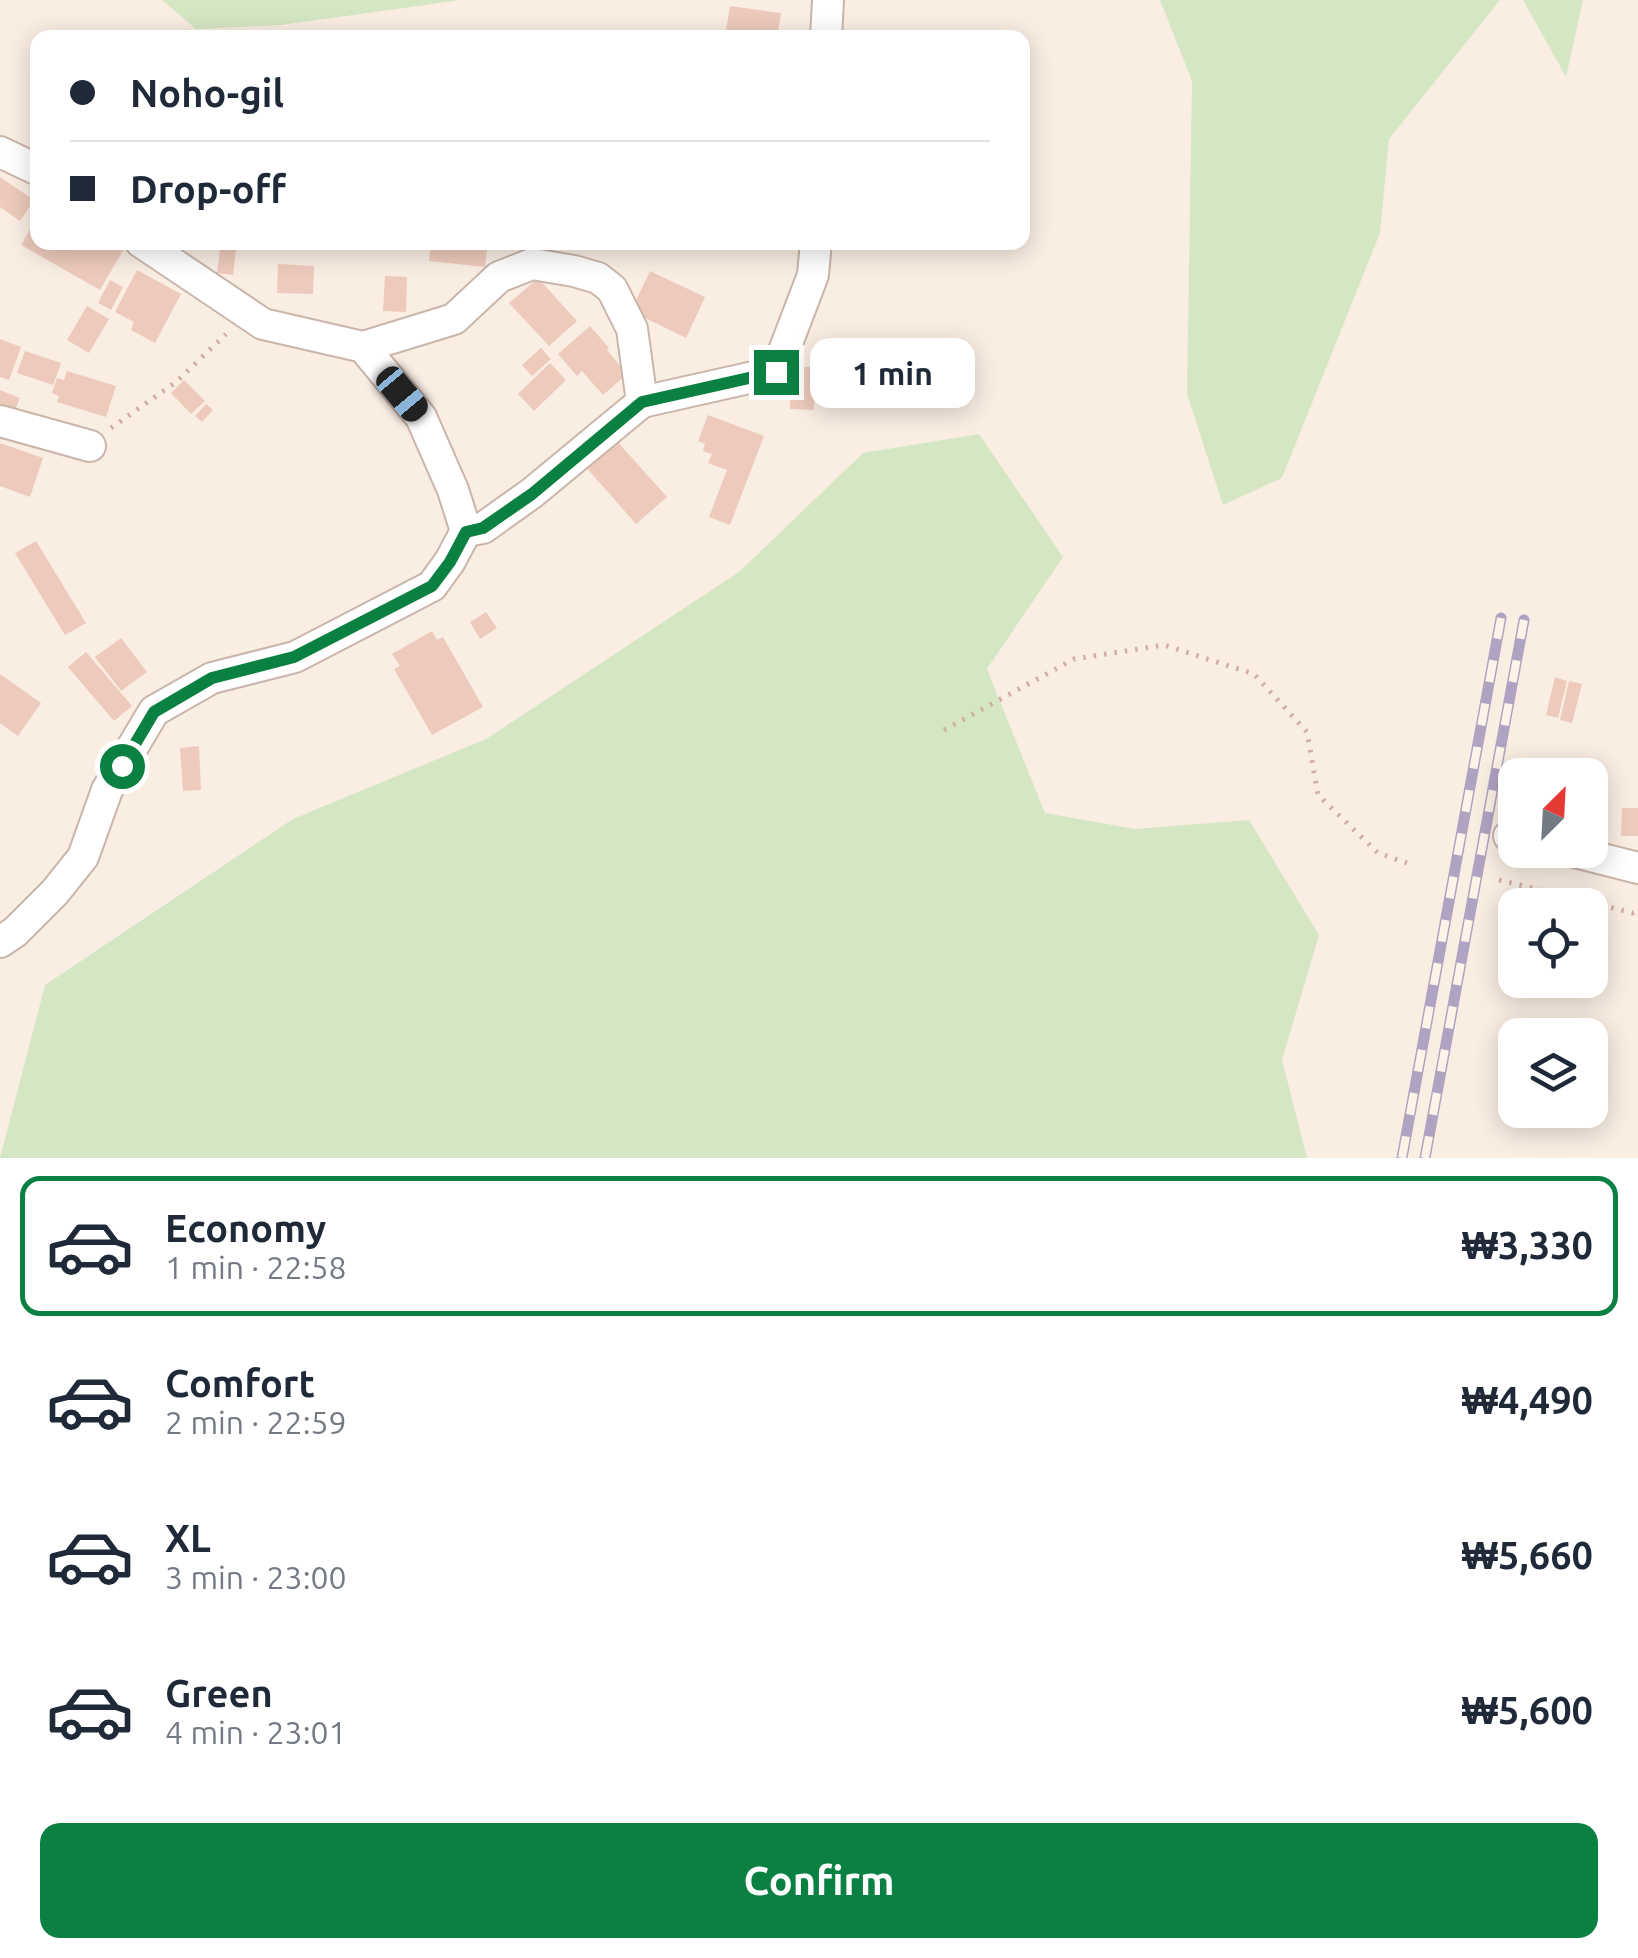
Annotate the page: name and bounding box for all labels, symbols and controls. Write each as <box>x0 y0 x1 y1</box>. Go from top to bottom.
text: Noho-gil <box>130 72 284 114</box>
text: Drop-off <box>130 168 286 210</box>
callout: 1 min <box>811 337 976 407</box>
route end <box>754 350 799 395</box>
text: 1 min <box>852 355 933 391</box>
car <box>371 361 433 427</box>
route start <box>100 744 145 789</box>
north arrow <box>1498 758 1608 868</box>
map controls <box>1498 758 1608 1128</box>
button: locate <box>1498 888 1608 998</box>
button: layers <box>1498 1018 1608 1128</box>
icon: car <box>45 1201 135 1291</box>
text: Economy <box>165 1207 326 1249</box>
text: ₩3,330 <box>1462 1224 1593 1266</box>
text: 1 min · 22:58 <box>165 1249 347 1285</box>
icon: car <box>45 1356 135 1446</box>
text: Comfort <box>165 1362 315 1404</box>
text: ₩4,490 <box>1462 1379 1593 1421</box>
text: 2 min · 22:59 <box>165 1404 347 1440</box>
icon: car <box>45 1511 135 1601</box>
text: XL <box>165 1517 211 1559</box>
text: ₩5,660 <box>1462 1534 1593 1576</box>
text: 3 min · 23:00 <box>165 1559 347 1595</box>
icon: car <box>45 1666 135 1756</box>
text: Green <box>165 1672 273 1714</box>
text: ₩5,600 <box>1462 1689 1593 1731</box>
text: 4 min · 23:01 <box>165 1714 347 1750</box>
button: Confirm <box>40 1823 1598 1938</box>

